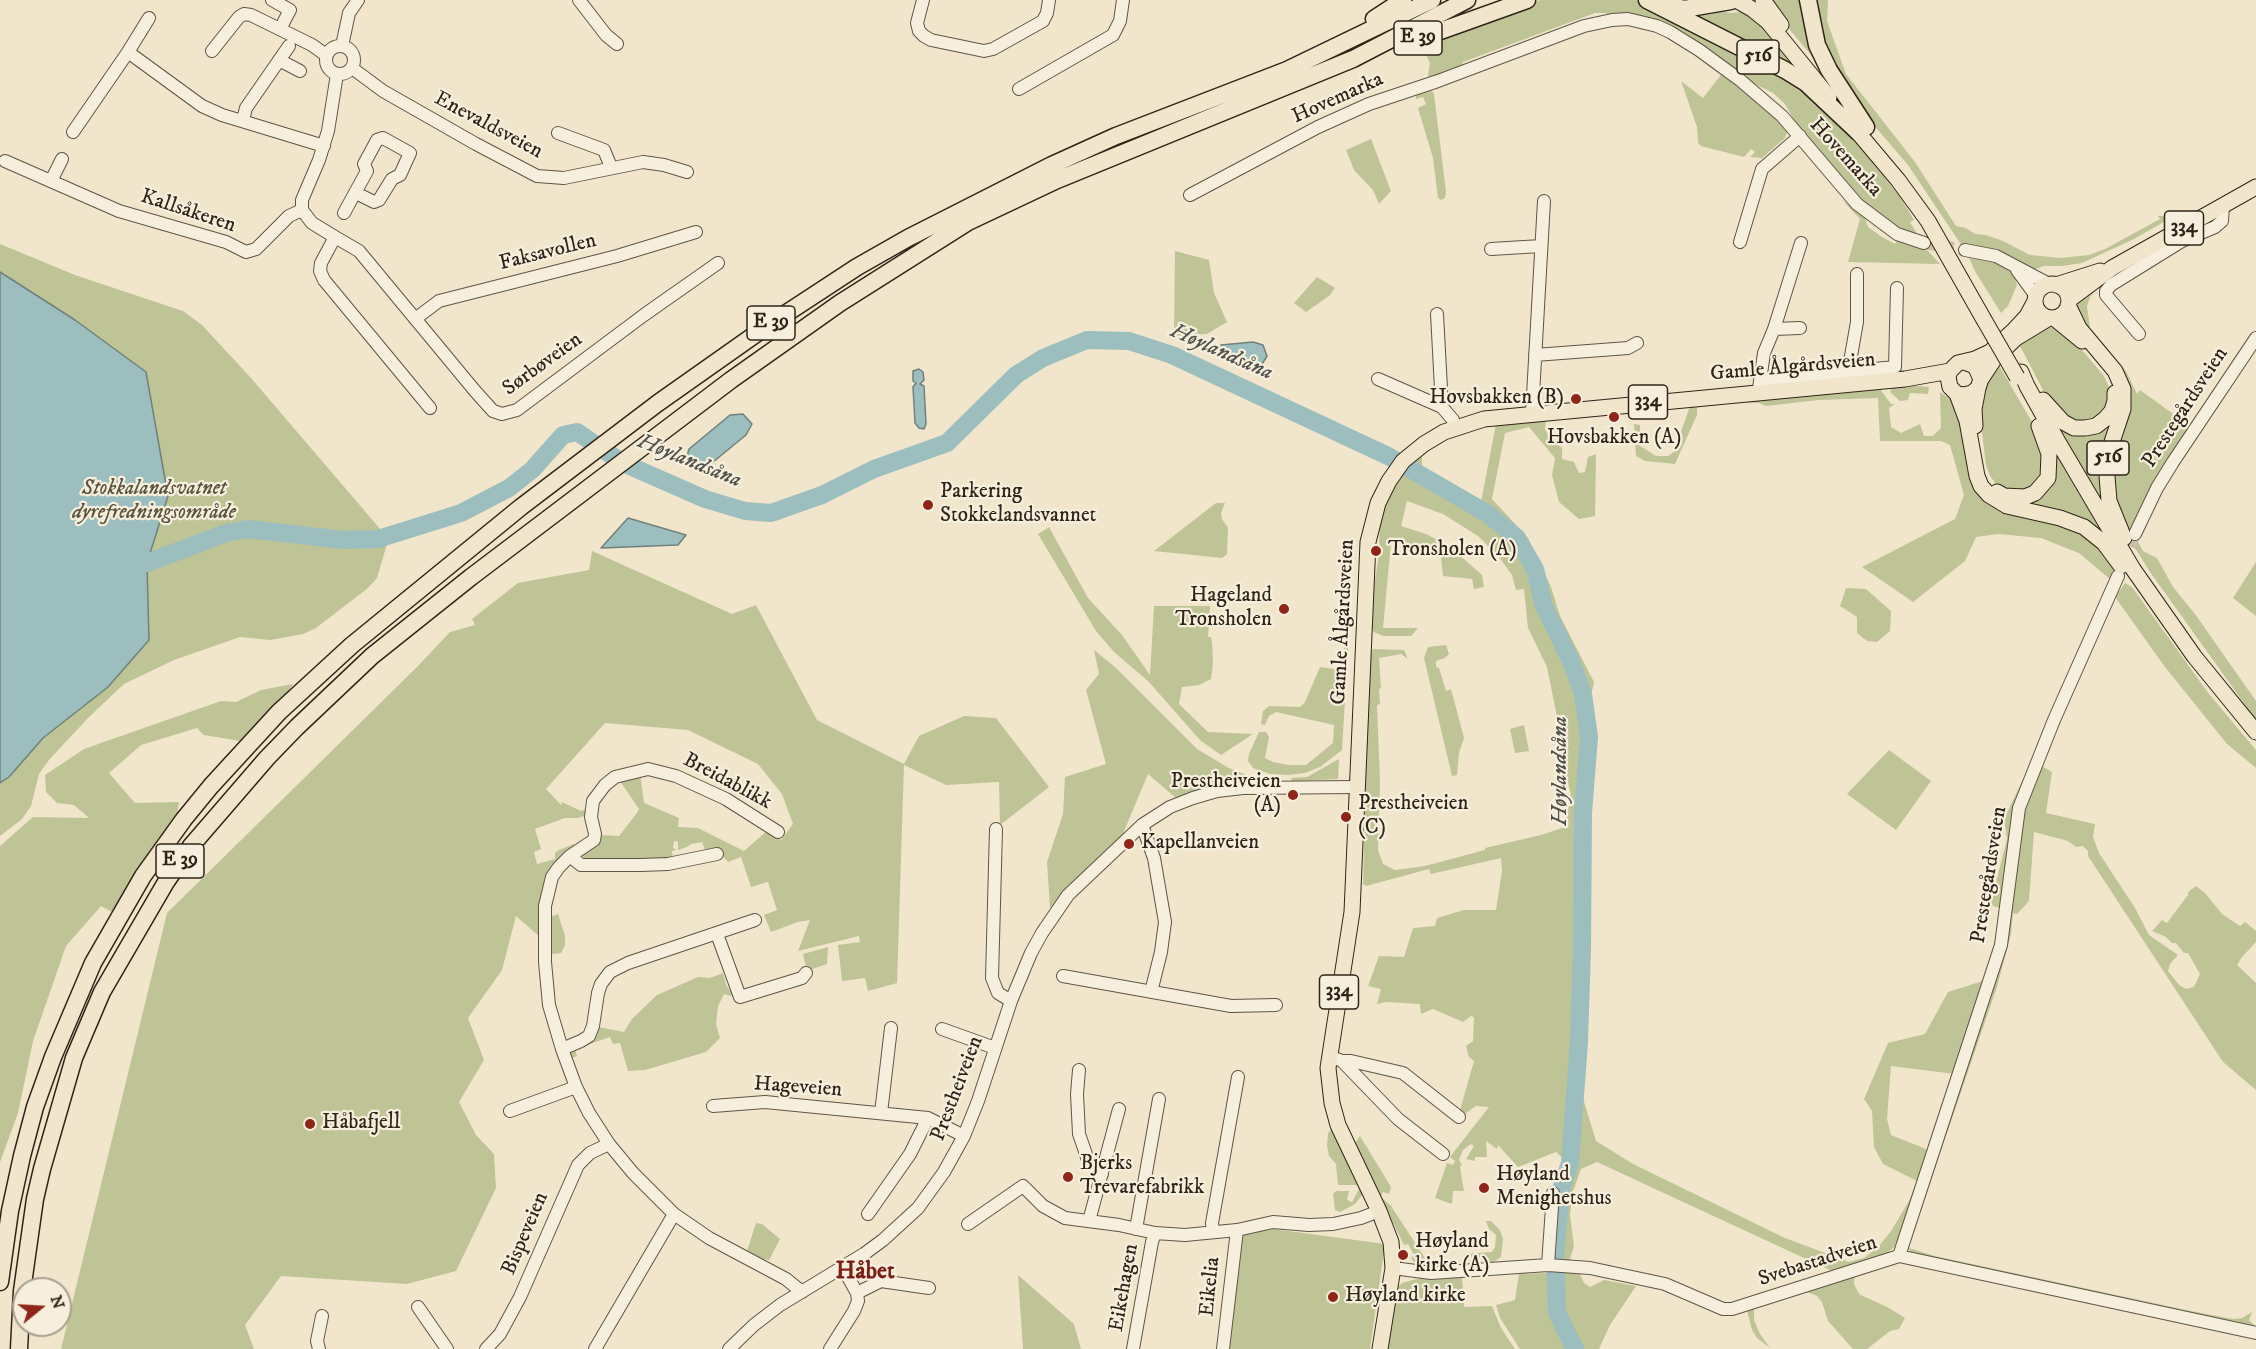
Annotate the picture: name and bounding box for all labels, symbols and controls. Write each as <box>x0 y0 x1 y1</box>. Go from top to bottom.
road number: E 39 <box>1394 21 1442 55</box>
road number: 516 <box>1737 40 1779 74</box>
street label: Hovemarka <box>1289 68 1387 130</box>
street label: Enevaldsveien <box>429 87 547 165</box>
street label: Hovemarka <box>1803 113 1887 203</box>
street label: Kallsåkeren <box>137 185 239 239</box>
road number: 334 <box>2164 211 2204 245</box>
street label: Faksavollen <box>497 229 599 277</box>
road number: E 39 <box>747 306 795 340</box>
water label: Høylandsåna <box>1166 319 1276 387</box>
street label: Sørbøveien <box>498 328 588 402</box>
street label: Prestegårdsveien <box>2138 343 2234 473</box>
street label: Gamle Ålgårdsveien <box>1709 348 1877 388</box>
road number: 334 <box>1628 385 1668 419</box>
place label: Hovsbakken (B) <box>1429 386 1564 412</box>
marker: Hovsbakken (B) <box>1569 392 1583 406</box>
marker: Hovsbakken (A) <box>1607 410 1621 424</box>
place label: Hovsbakken (A) <box>1547 426 1681 452</box>
water label: Høylandsåna <box>633 429 745 495</box>
road number: 516 <box>2087 441 2129 475</box>
park label: Stokkalandsvatnet dyrefredningsområde <box>72 477 236 527</box>
place label: Parkering Stokkelandsvannet <box>940 480 1096 530</box>
marker: Parkering Stokkelandsvannet <box>921 498 935 512</box>
place label: Tronsholen (A) <box>1388 538 1517 564</box>
street label: Gamle Ålgårdsveien <box>1327 539 1361 705</box>
marker: Tronsholen (A) <box>1369 544 1383 558</box>
place label: Hageland Tronsholen <box>1175 584 1272 634</box>
marker: Hageland Tronsholen <box>1277 602 1291 616</box>
water label: Høylandsåna <box>1548 716 1574 826</box>
street label: Breidablikk <box>678 748 776 816</box>
place label: Prestheiveien (A) <box>1171 770 1281 820</box>
marker: Prestheiveien (A) <box>1286 788 1300 802</box>
place label: Prestheiveien (C) <box>1358 792 1468 842</box>
street label: Prestegårdsveien <box>1967 805 2013 945</box>
marker: Prestheiveien (C) <box>1339 810 1353 824</box>
place label: Kapellanveien <box>1141 831 1259 857</box>
marker: Kapellanveien <box>1122 837 1136 851</box>
road number: E 39 <box>156 844 204 878</box>
road number: 334 <box>1320 975 1358 1009</box>
street label: Prestheiveien <box>926 1033 990 1145</box>
street label: Hageveien <box>753 1072 843 1104</box>
place label: Håbafjell <box>322 1111 400 1137</box>
marker: Håbafjell <box>303 1117 317 1131</box>
place label: Bjerks Trevarefabrikk <box>1080 1152 1204 1202</box>
place label: Høyland Menighetshus <box>1496 1163 1612 1213</box>
marker: Bjerks Trevarefabrikk <box>1061 1170 1075 1184</box>
marker: Høyland Menighetshus <box>1477 1181 1491 1195</box>
street label: Bispeveien <box>497 1189 555 1279</box>
place label: Høyland kirke (A) <box>1415 1230 1489 1280</box>
street label: Svebastadveien <box>1755 1231 1881 1293</box>
street label: Eikehagen <box>1105 1242 1145 1334</box>
marker: Høyland kirke (A) <box>1396 1248 1410 1262</box>
street label: Eikelia <box>1195 1256 1227 1318</box>
district label: Håbet <box>835 1259 895 1287</box>
north arrow <box>12 1277 72 1337</box>
place label: Høyland kirke <box>1345 1284 1466 1310</box>
marker: Høyland kirke <box>1326 1290 1340 1304</box>
text: N <box>46 1293 69 1311</box>

